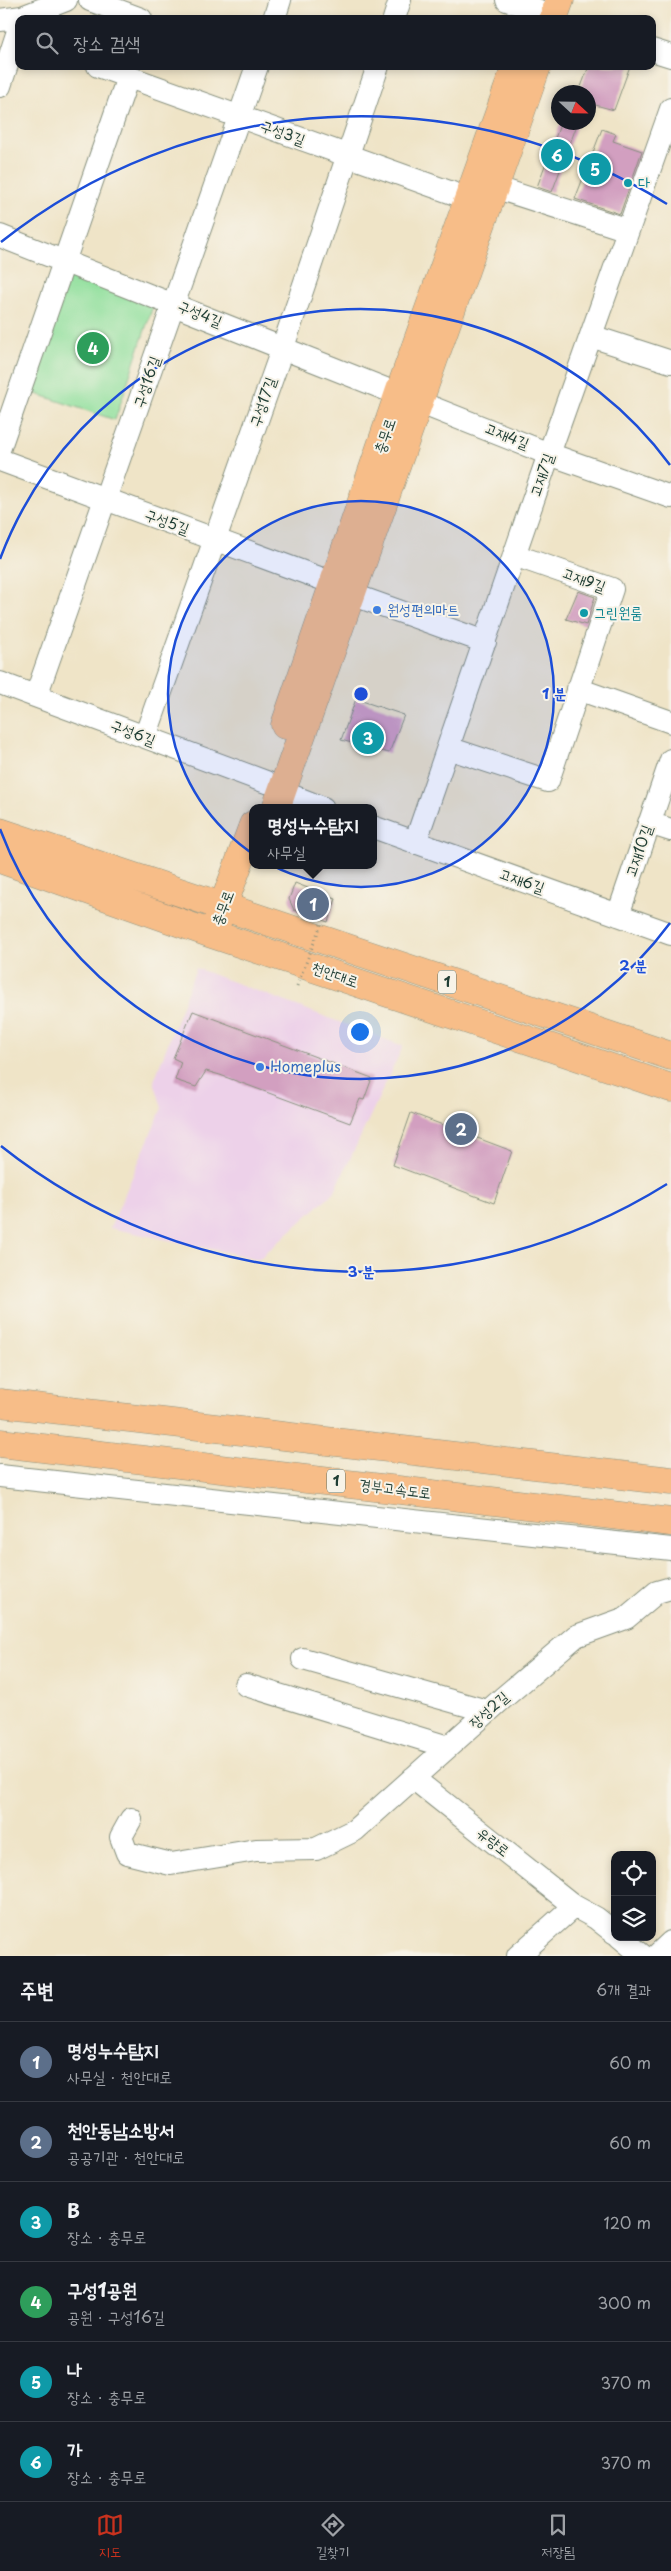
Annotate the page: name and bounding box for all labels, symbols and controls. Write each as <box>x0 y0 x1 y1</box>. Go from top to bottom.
search box <box>15 15 656 70</box>
text: 장소 검색 <box>73 28 140 56</box>
icon: search <box>33 29 61 57</box>
north arrow <box>551 85 596 130</box>
street label: 구성3길 <box>258 113 309 150</box>
pin: 6 <box>541 136 573 174</box>
pin: 5 <box>579 150 611 188</box>
place label: 다 <box>638 170 650 193</box>
marker: 다 <box>622 177 634 189</box>
street label: 구성4길 <box>175 293 226 332</box>
pin: 4 <box>77 329 109 367</box>
street label: 구성16길 <box>126 352 165 411</box>
street label: 구성17길 <box>242 373 281 430</box>
street label: 충무로 <box>367 415 400 456</box>
street label: 고재4길 <box>482 415 533 454</box>
street label: 고재7길 <box>522 450 559 499</box>
street label: 구성5길 <box>142 502 193 539</box>
street label: 고재9길 <box>559 560 610 597</box>
place label: 원성편의마트 <box>387 597 459 620</box>
place label: 그린원룸 <box>594 600 642 623</box>
marker: 원성편의마트 <box>371 604 383 616</box>
marker: 그린원룸 <box>578 607 590 619</box>
text: 1 분 <box>542 681 566 704</box>
centre of rings <box>352 685 370 703</box>
street label: 구성6길 <box>108 712 159 751</box>
pin: 3 <box>352 719 384 757</box>
popup <box>249 804 377 869</box>
text: 명성누수탐지 <box>267 810 359 838</box>
street label: 고재10길 <box>618 821 657 880</box>
text: 사무실 <box>267 839 306 863</box>
street label: 고재6길 <box>497 861 548 898</box>
pin: 1 <box>297 885 329 923</box>
street label: 충무로 <box>204 886 239 928</box>
text: 2 분 <box>619 953 647 976</box>
street label: 천안대로 <box>309 955 362 992</box>
road number: 1 <box>438 970 456 994</box>
your location <box>347 1019 373 1045</box>
place label: Homeplus <box>270 1054 341 1077</box>
marker: Homeplus <box>254 1061 266 1073</box>
pin: 2 <box>445 1110 477 1148</box>
text: 3 분 <box>348 1259 374 1282</box>
road number: 1 <box>327 1470 345 1492</box>
street label: 경부고속도로 <box>358 1472 433 1503</box>
street label: 장성2길 <box>463 1685 513 1733</box>
street label: 유량로 <box>473 1821 515 1861</box>
map controls <box>611 1851 656 1941</box>
button: locate <box>611 1851 656 1896</box>
button: layers <box>611 1896 656 1941</box>
text: 주변 <box>20 1973 54 2005</box>
text: 6개 결과 <box>596 1977 651 2001</box>
text: 명성누수탐지 <box>67 2035 159 2063</box>
text: 1 <box>32 2050 40 2074</box>
text: 60 m <box>609 2050 651 2074</box>
text: 사무실 · 천안대로 <box>67 2064 172 2088</box>
text: 천안동남소방서 <box>67 2115 174 2143</box>
text: 2 <box>30 2130 42 2154</box>
text: 60 m <box>609 2130 651 2154</box>
text: 공공기관 · 천안대로 <box>67 2144 185 2168</box>
text: B <box>67 2196 80 2224</box>
text: 3 <box>31 2210 41 2234</box>
text: 120 m <box>604 2210 651 2234</box>
text: 장소 · 충무로 <box>67 2224 146 2248</box>
text: 구성1공원 <box>67 2275 137 2303</box>
text: 4 <box>31 2290 41 2314</box>
text: 300 m <box>597 2290 651 2314</box>
text: 공원 · 구성16길 <box>67 2304 165 2328</box>
text: 나 <box>67 2355 82 2383</box>
text: 5 <box>31 2370 41 2394</box>
text: 370 m <box>601 2370 651 2394</box>
text: 장소 · 충무로 <box>67 2384 146 2408</box>
text: 가 <box>67 2435 82 2463</box>
text: 6 <box>30 2450 42 2474</box>
text: 370 m <box>601 2450 651 2474</box>
text: 장소 · 충무로 <box>67 2464 146 2488</box>
tab: 지도 <box>96 2511 124 2562</box>
tab: 길찾기 <box>316 2511 349 2562</box>
tab: 저장됨 <box>541 2511 575 2562</box>

